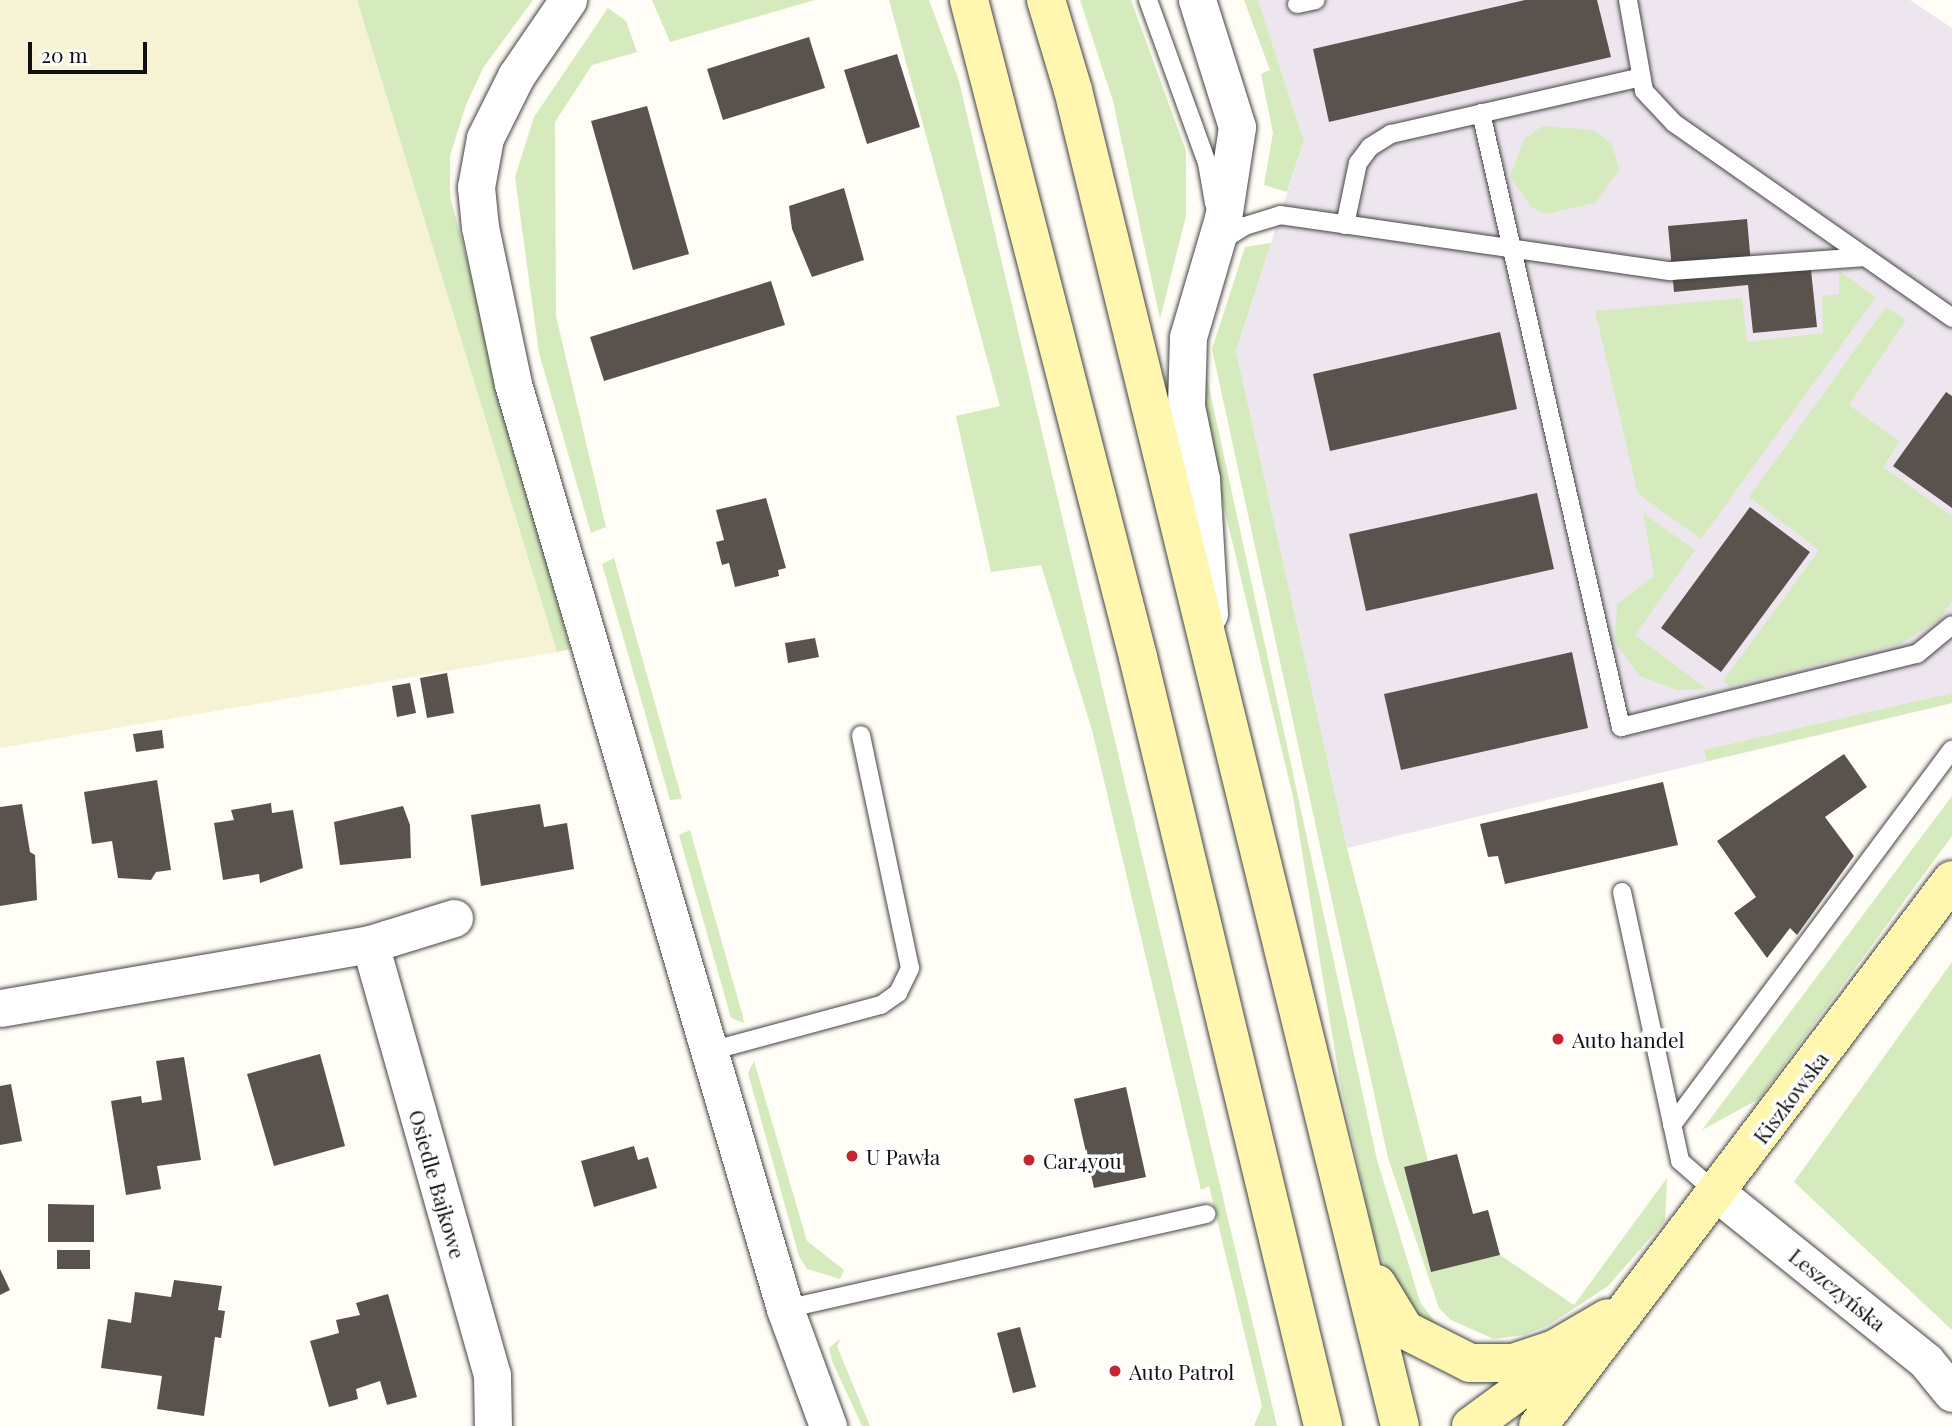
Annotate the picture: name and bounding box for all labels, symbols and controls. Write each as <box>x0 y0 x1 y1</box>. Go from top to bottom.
scale bar <box>32 28 150 72</box>
text: 20 m <box>41 40 88 68</box>
place label: Auto handel <box>1572 1026 1685 1052</box>
marker: Auto handel <box>1550 1031 1566 1047</box>
street label: Kiszkowska <box>1747 1046 1833 1148</box>
street label: Osiedle Bajkowe <box>405 1107 471 1261</box>
place label: U Pawła <box>866 1143 940 1169</box>
place label: Car4you <box>1043 1147 1122 1173</box>
marker: U Pawła <box>844 1148 860 1164</box>
marker: Car4you <box>1021 1152 1037 1168</box>
street label: Leszczyńska <box>1785 1242 1891 1336</box>
place label: Auto Patrol <box>1129 1358 1234 1384</box>
marker: Auto Patrol <box>1107 1363 1123 1379</box>

